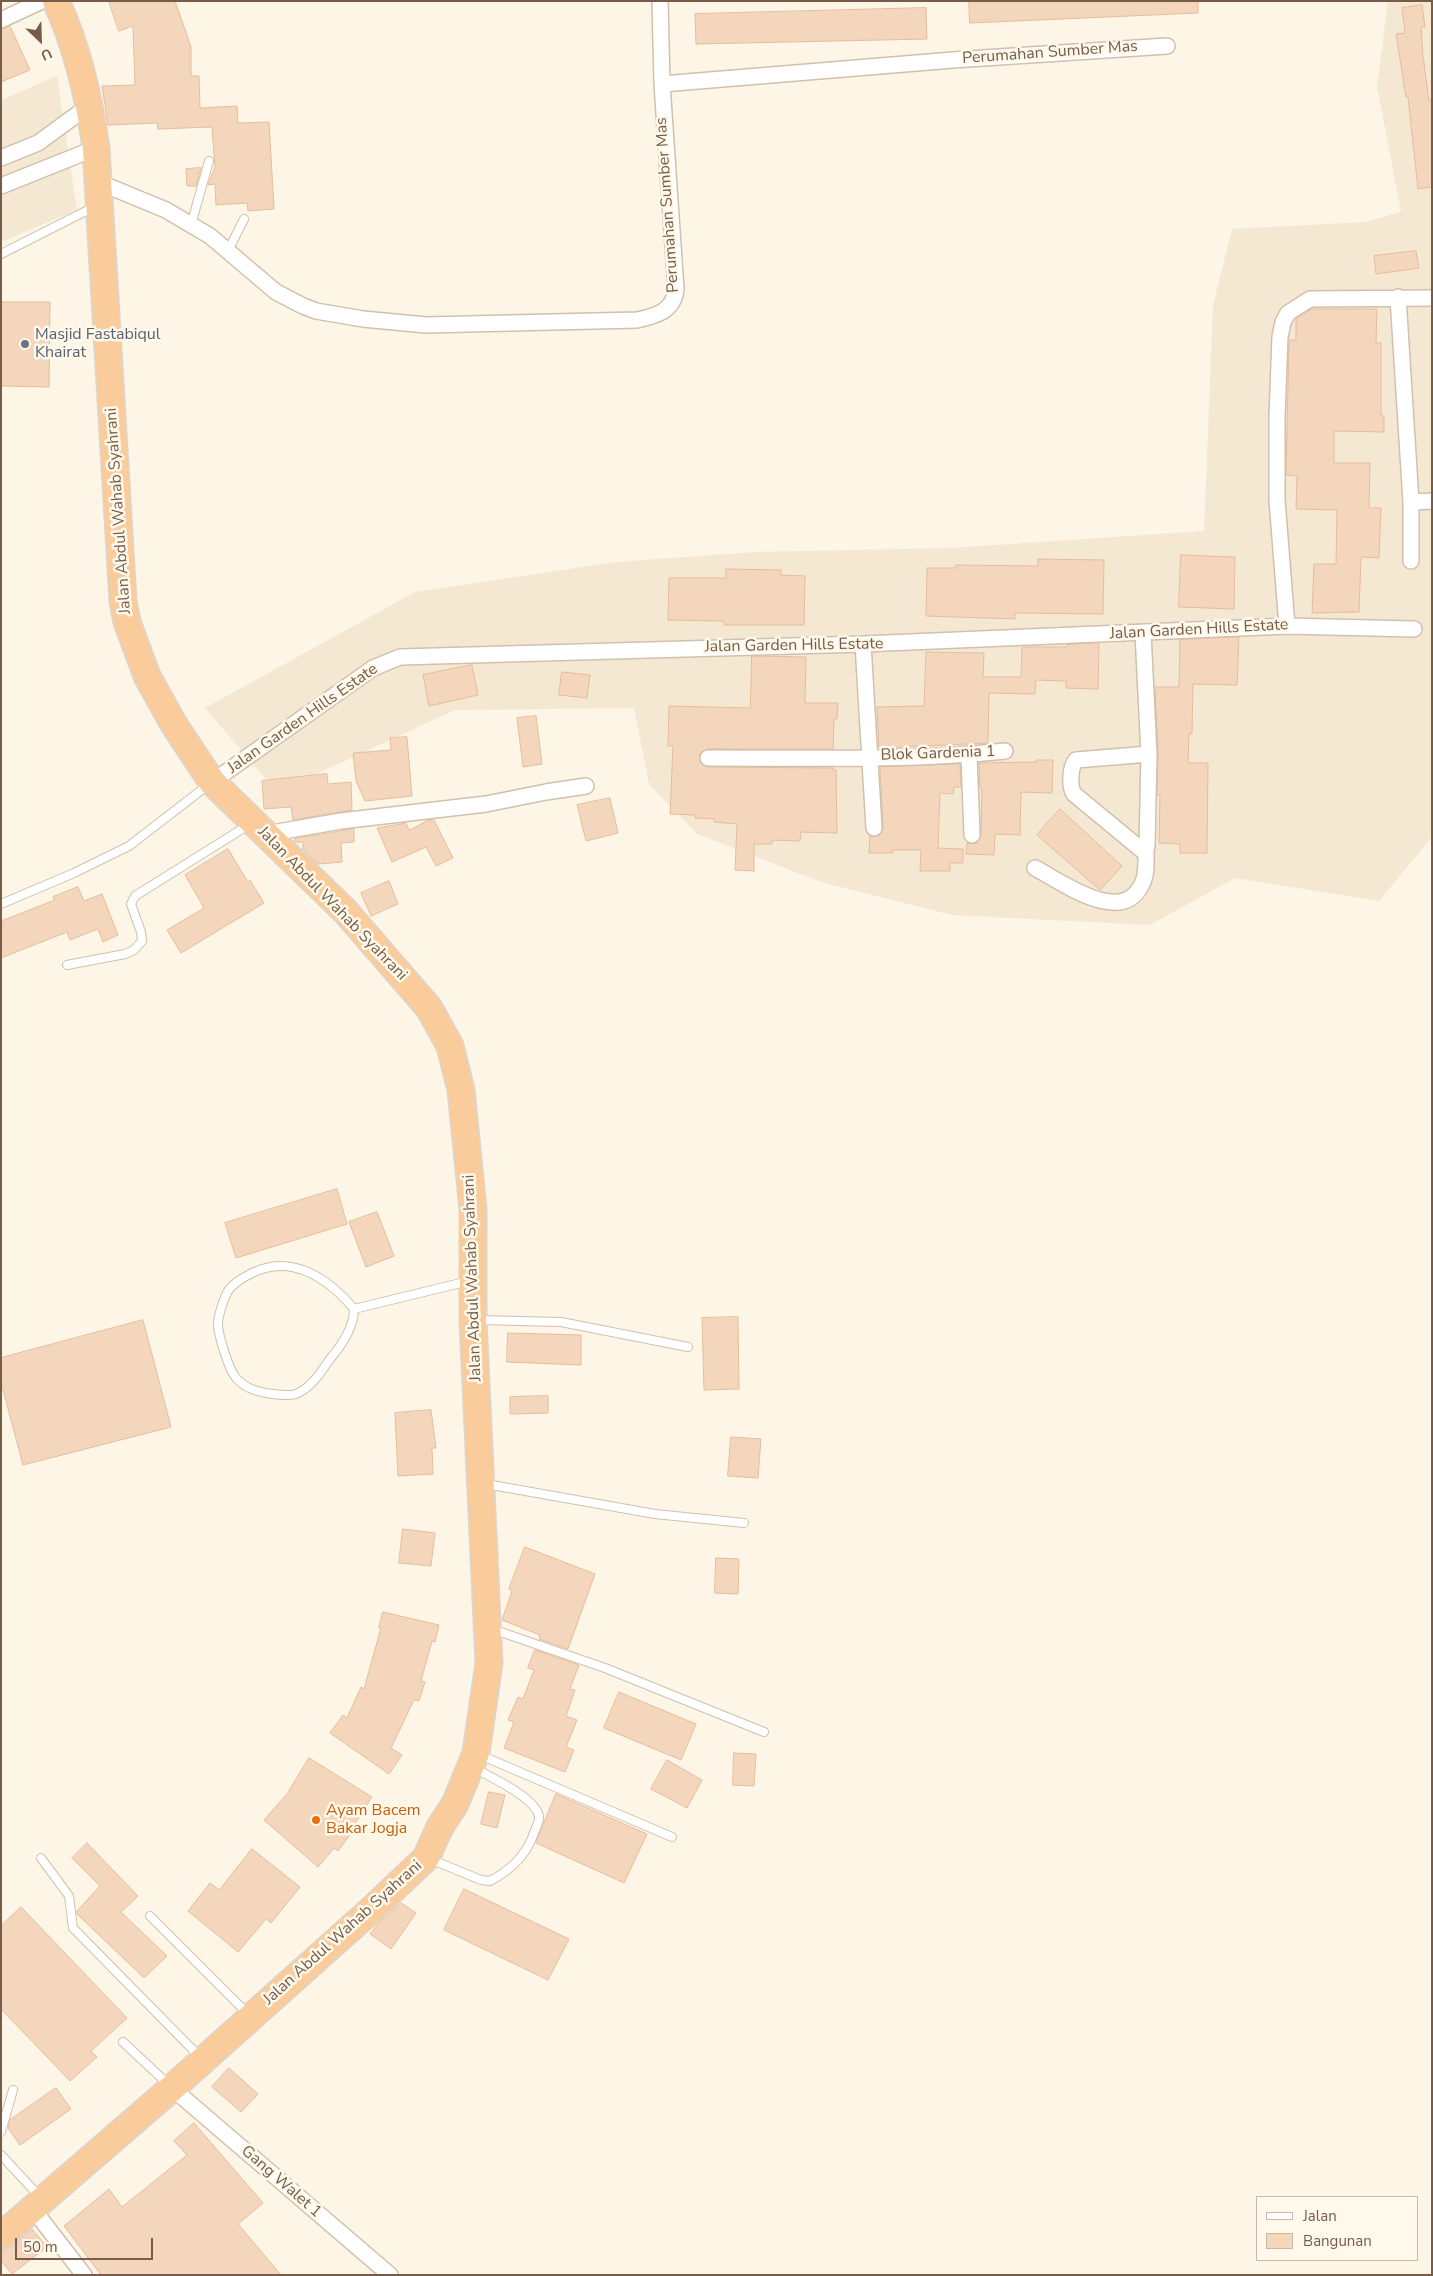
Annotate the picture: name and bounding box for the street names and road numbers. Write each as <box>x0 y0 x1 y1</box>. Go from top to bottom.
street label: Perumahan Sumber Mas <box>962 37 1138 69</box>
street label: Perumahan Sumber Mas <box>652 117 684 293</box>
street label: Jalan Abdul Wahab Syahrani <box>102 407 136 615</box>
street label: Jalan Garden Hills Estate <box>1109 616 1289 644</box>
street label: Jalan Garden Hills Estate <box>704 635 884 657</box>
street label: Jalan Garden Hills Estate <box>224 660 382 778</box>
street label: Blok Gardenia 1 <box>880 742 996 766</box>
street label: Jalan Abdul Wahab Syahrani <box>253 823 411 985</box>
street label: Jalan Abdul Wahab Syahrani <box>460 1174 486 1382</box>
street label: Jalan Abdul Wahab Syahrani <box>260 1857 426 2009</box>
street label: Gang Walet 1 <box>237 2142 325 2222</box>

